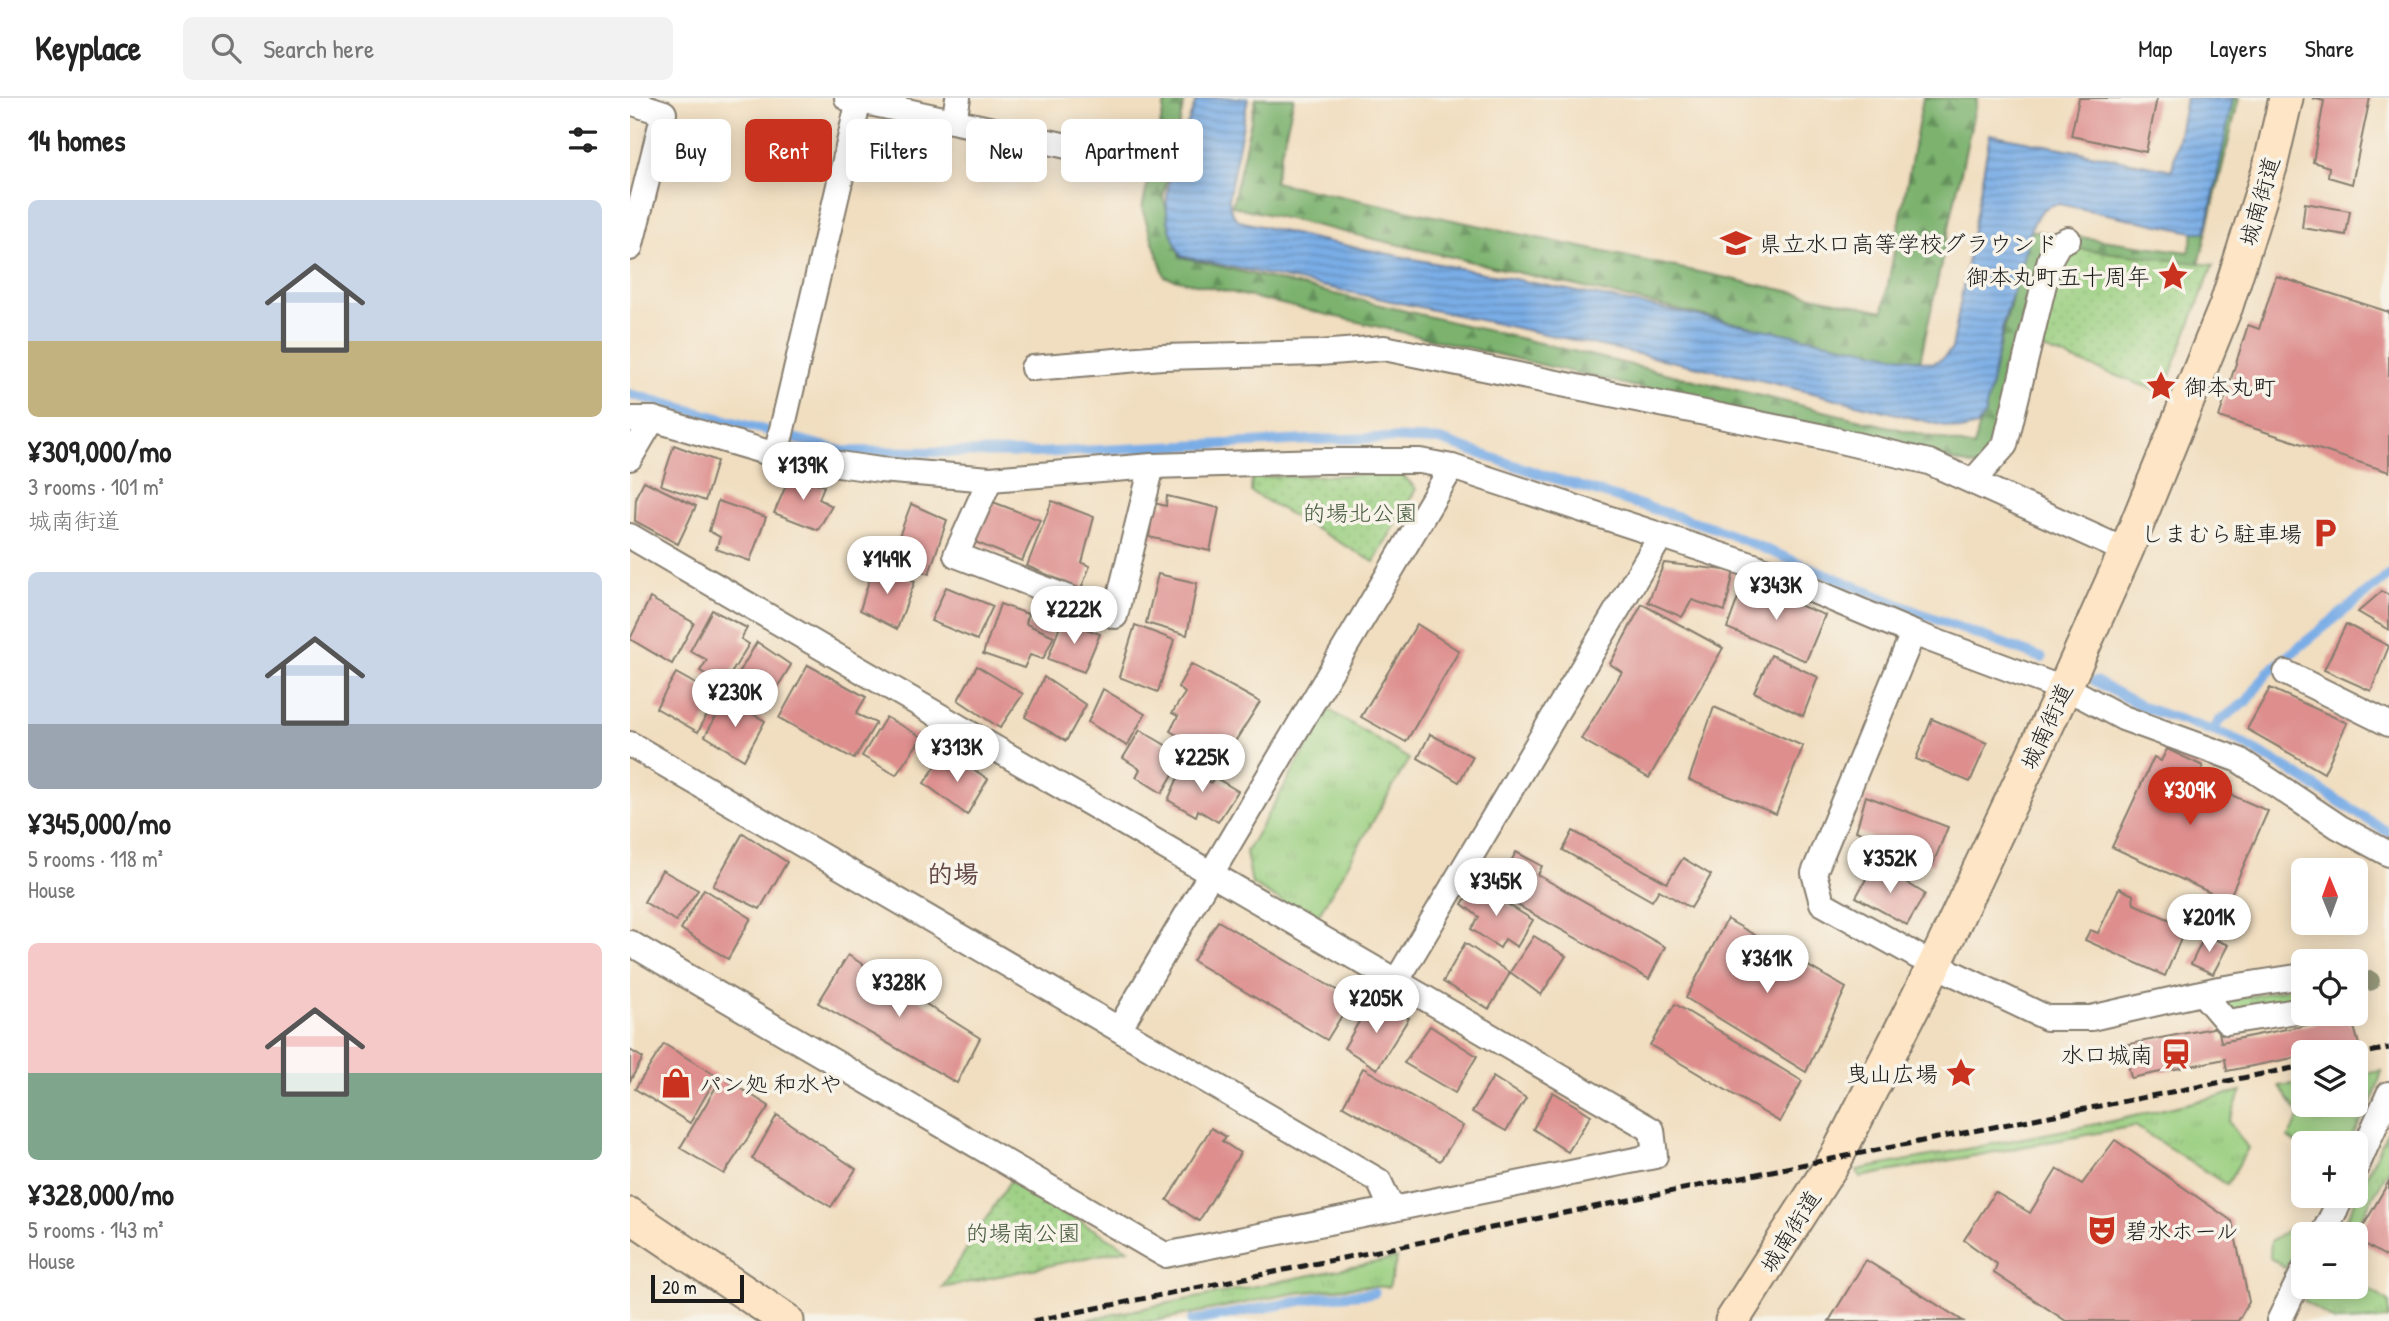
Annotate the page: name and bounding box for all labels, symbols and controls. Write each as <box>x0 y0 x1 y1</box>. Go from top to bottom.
search box <box>183 17 673 80</box>
text: Keyplace <box>35 26 141 70</box>
icon: search <box>207 29 245 67</box>
text: Search here <box>263 31 374 66</box>
text: Map <box>2138 32 2172 64</box>
text: Layers <box>2210 32 2267 64</box>
text: Share <box>2305 32 2354 64</box>
chip: Buy <box>651 119 731 182</box>
chip: Rent <box>745 119 832 182</box>
chip: Filters <box>846 119 952 182</box>
chip: New <box>966 119 1047 182</box>
chip: Apartment <box>1061 119 1203 182</box>
text: 14 homes <box>28 120 126 160</box>
icon: filters <box>564 121 602 159</box>
street label: 城南街道 <box>2231 153 2287 249</box>
school or university icon: 県立水口高等学校グラウンド <box>1719 226 1753 260</box>
place label: 県立水口高等学校グラウンド <box>1759 228 2058 259</box>
icon: home <box>252 245 378 371</box>
place icon: 御本丸町五十周年 <box>2156 259 2190 293</box>
place label: 御本丸町五十周年 <box>1966 261 2150 292</box>
place icon: 御本丸町 <box>2144 369 2178 403</box>
place label: 御本丸町 <box>2184 371 2276 402</box>
text: ¥309,000/mo <box>28 431 171 471</box>
pin: ¥139K <box>754 442 852 502</box>
text: ¥139K <box>778 449 828 480</box>
text: 3 rooms · 101 m² <box>28 471 164 502</box>
park label: 的場北公園 <box>1303 497 1418 528</box>
text: 城南街道 <box>28 505 120 536</box>
parking icon: しまむら駐車場 <box>2308 516 2342 550</box>
place label: しまむら駐車場 <box>2141 518 2302 549</box>
pin: ¥149K <box>838 536 936 596</box>
text: ¥149K <box>863 543 911 574</box>
pin: ¥343K <box>1727 562 1825 622</box>
text: ¥343K <box>1750 569 1802 600</box>
pin: ¥222K <box>1025 587 1123 646</box>
text: ¥222K <box>1047 593 1102 624</box>
icon: home <box>252 618 378 744</box>
pin: ¥230K <box>686 670 784 729</box>
text: ¥230K <box>708 676 762 707</box>
street label: 城南街道 <box>2013 678 2079 774</box>
pin: ¥313K <box>908 724 1006 784</box>
text: ¥313K <box>931 731 983 762</box>
pin: ¥225K <box>1153 734 1251 794</box>
text: ¥225K <box>1175 741 1229 772</box>
pin: ¥309K <box>2141 768 2239 827</box>
text: ¥309K <box>2164 774 2216 805</box>
text: ¥345,000/mo <box>28 803 171 843</box>
pin: ¥352K <box>1841 836 1939 895</box>
text: ¥352K <box>1863 842 1917 873</box>
text: 5 rooms · 118 m² <box>28 843 163 874</box>
district label: 的場 <box>927 856 979 891</box>
pin: ¥345K <box>1447 858 1545 918</box>
north arrow <box>2291 858 2368 934</box>
map controls <box>2291 858 2368 1299</box>
text: ¥345K <box>1470 865 1522 896</box>
text: House <box>28 874 75 905</box>
pin: ¥201K <box>2160 894 2258 954</box>
text: ¥201K <box>2183 901 2235 932</box>
pin: ¥361K <box>1718 936 1816 995</box>
text: ¥361K <box>1742 942 1792 973</box>
button: locate <box>2291 949 2368 1026</box>
pin: ¥328K <box>850 960 948 1019</box>
text: ¥328K <box>872 966 926 997</box>
pin: ¥205K <box>1327 976 1425 1035</box>
text: ¥205K <box>1349 982 1403 1013</box>
icon: home <box>252 989 378 1115</box>
station icon: 水口城南 <box>2159 1037 2193 1071</box>
place label: 水口城南 <box>2061 1039 2153 1070</box>
button: layers <box>2291 1040 2368 1117</box>
place icon: 曳山広場 <box>1944 1056 1978 1090</box>
place label: 曳山広場 <box>1846 1058 1938 1089</box>
shop icon: パン処 和水や <box>659 1066 693 1100</box>
place label: パン処 和水や <box>699 1068 842 1099</box>
button: + <box>2291 1131 2368 1208</box>
text: ¥328,000/mo <box>28 1174 174 1214</box>
street label: 城南街道 <box>1752 1184 1828 1278</box>
theatre icon: 碧水ホール <box>2085 1213 2119 1247</box>
text: 5 rooms · 143 m² <box>28 1214 164 1245</box>
place label: 碧水ホール <box>2125 1215 2239 1246</box>
park label: 的場南公園 <box>966 1217 1081 1248</box>
button: − <box>2291 1222 2368 1299</box>
text: House <box>28 1245 75 1276</box>
scale bar <box>651 1272 744 1304</box>
text: 20 m <box>662 1274 697 1300</box>

